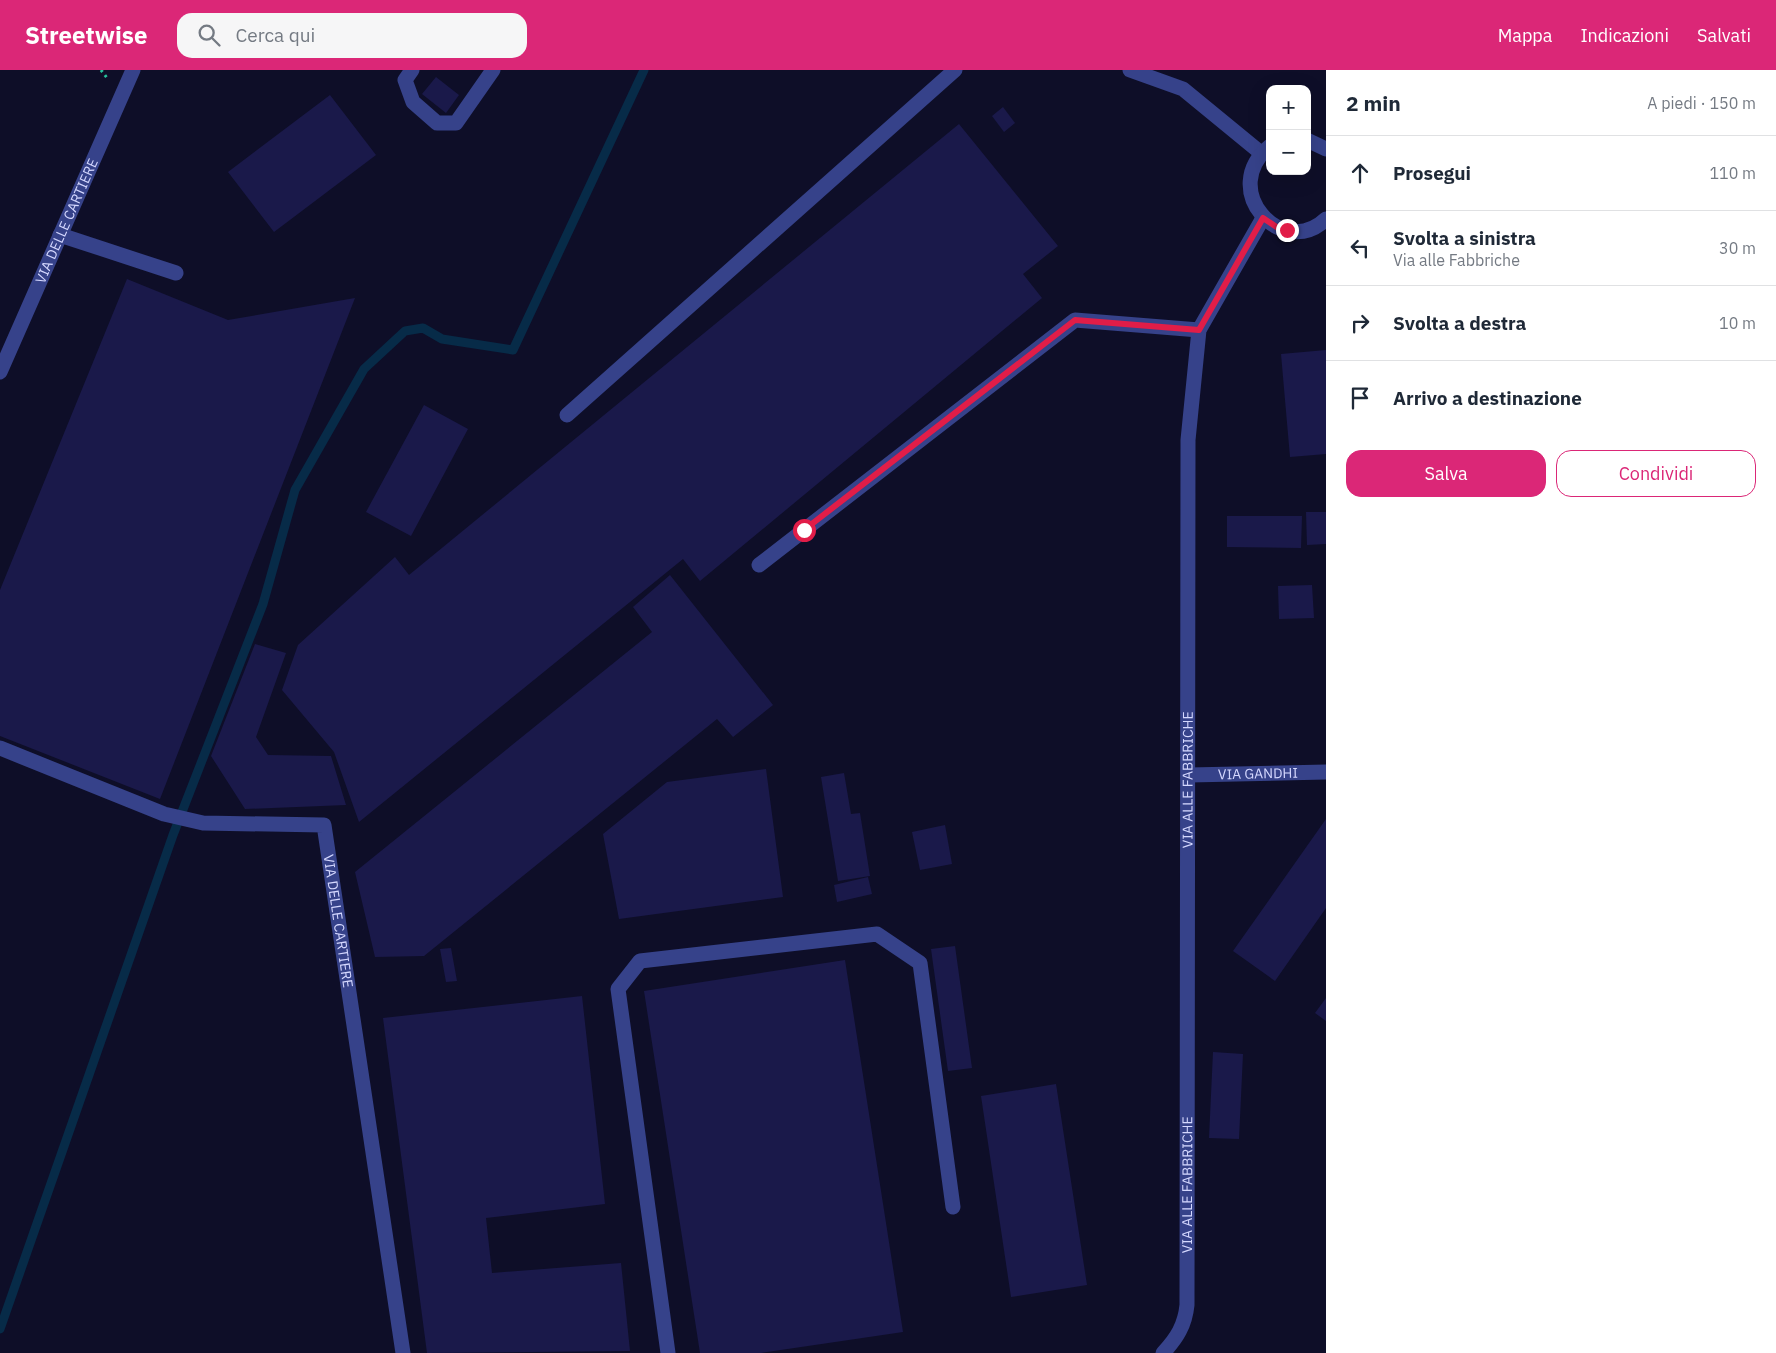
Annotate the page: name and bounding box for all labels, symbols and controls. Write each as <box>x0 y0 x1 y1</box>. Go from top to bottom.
search box <box>177 13 527 58</box>
text: Streetwise <box>25 19 147 51</box>
icon: search <box>195 21 223 49</box>
text: Cerca qui <box>235 23 315 47</box>
text: Mappa <box>1498 24 1552 47</box>
text: Indicazioni <box>1580 24 1669 47</box>
text: Salvati <box>1697 24 1751 47</box>
map controls <box>1266 85 1311 175</box>
button: + <box>1266 85 1311 130</box>
text: 2 min <box>1346 89 1401 117</box>
text: A piedi · 150 m <box>1647 93 1756 113</box>
button: − <box>1266 130 1311 175</box>
street label: VIA DELLE CARTIERE <box>31 156 102 286</box>
icon: ahead <box>1346 159 1374 187</box>
text: Prosegui <box>1393 161 1471 185</box>
text: 110 m <box>1709 163 1756 183</box>
route end <box>1276 219 1299 242</box>
text: Svolta a sinistra <box>1393 226 1536 250</box>
icon: left <box>1346 234 1374 262</box>
text: 30 m <box>1719 238 1756 258</box>
text: Via alle Fabbriche <box>1393 250 1520 270</box>
icon: right <box>1346 309 1374 337</box>
text: Svolta a destra <box>1393 311 1526 335</box>
text: 10 m <box>1719 313 1756 333</box>
icon: arrive <box>1346 384 1374 412</box>
text: Arrivo a destinazione <box>1393 386 1582 410</box>
button: Salva <box>1346 450 1546 497</box>
button: Condividi <box>1556 450 1756 497</box>
route start <box>793 519 816 542</box>
street label: VIA ALLE FABBRICHE <box>1179 711 1197 848</box>
street label: VIA GANDHI <box>1218 764 1298 783</box>
street label: VIA DELLE CARTIERE <box>320 853 357 989</box>
street label: VIA ALLE FABBRICHE <box>1178 1116 1196 1253</box>

